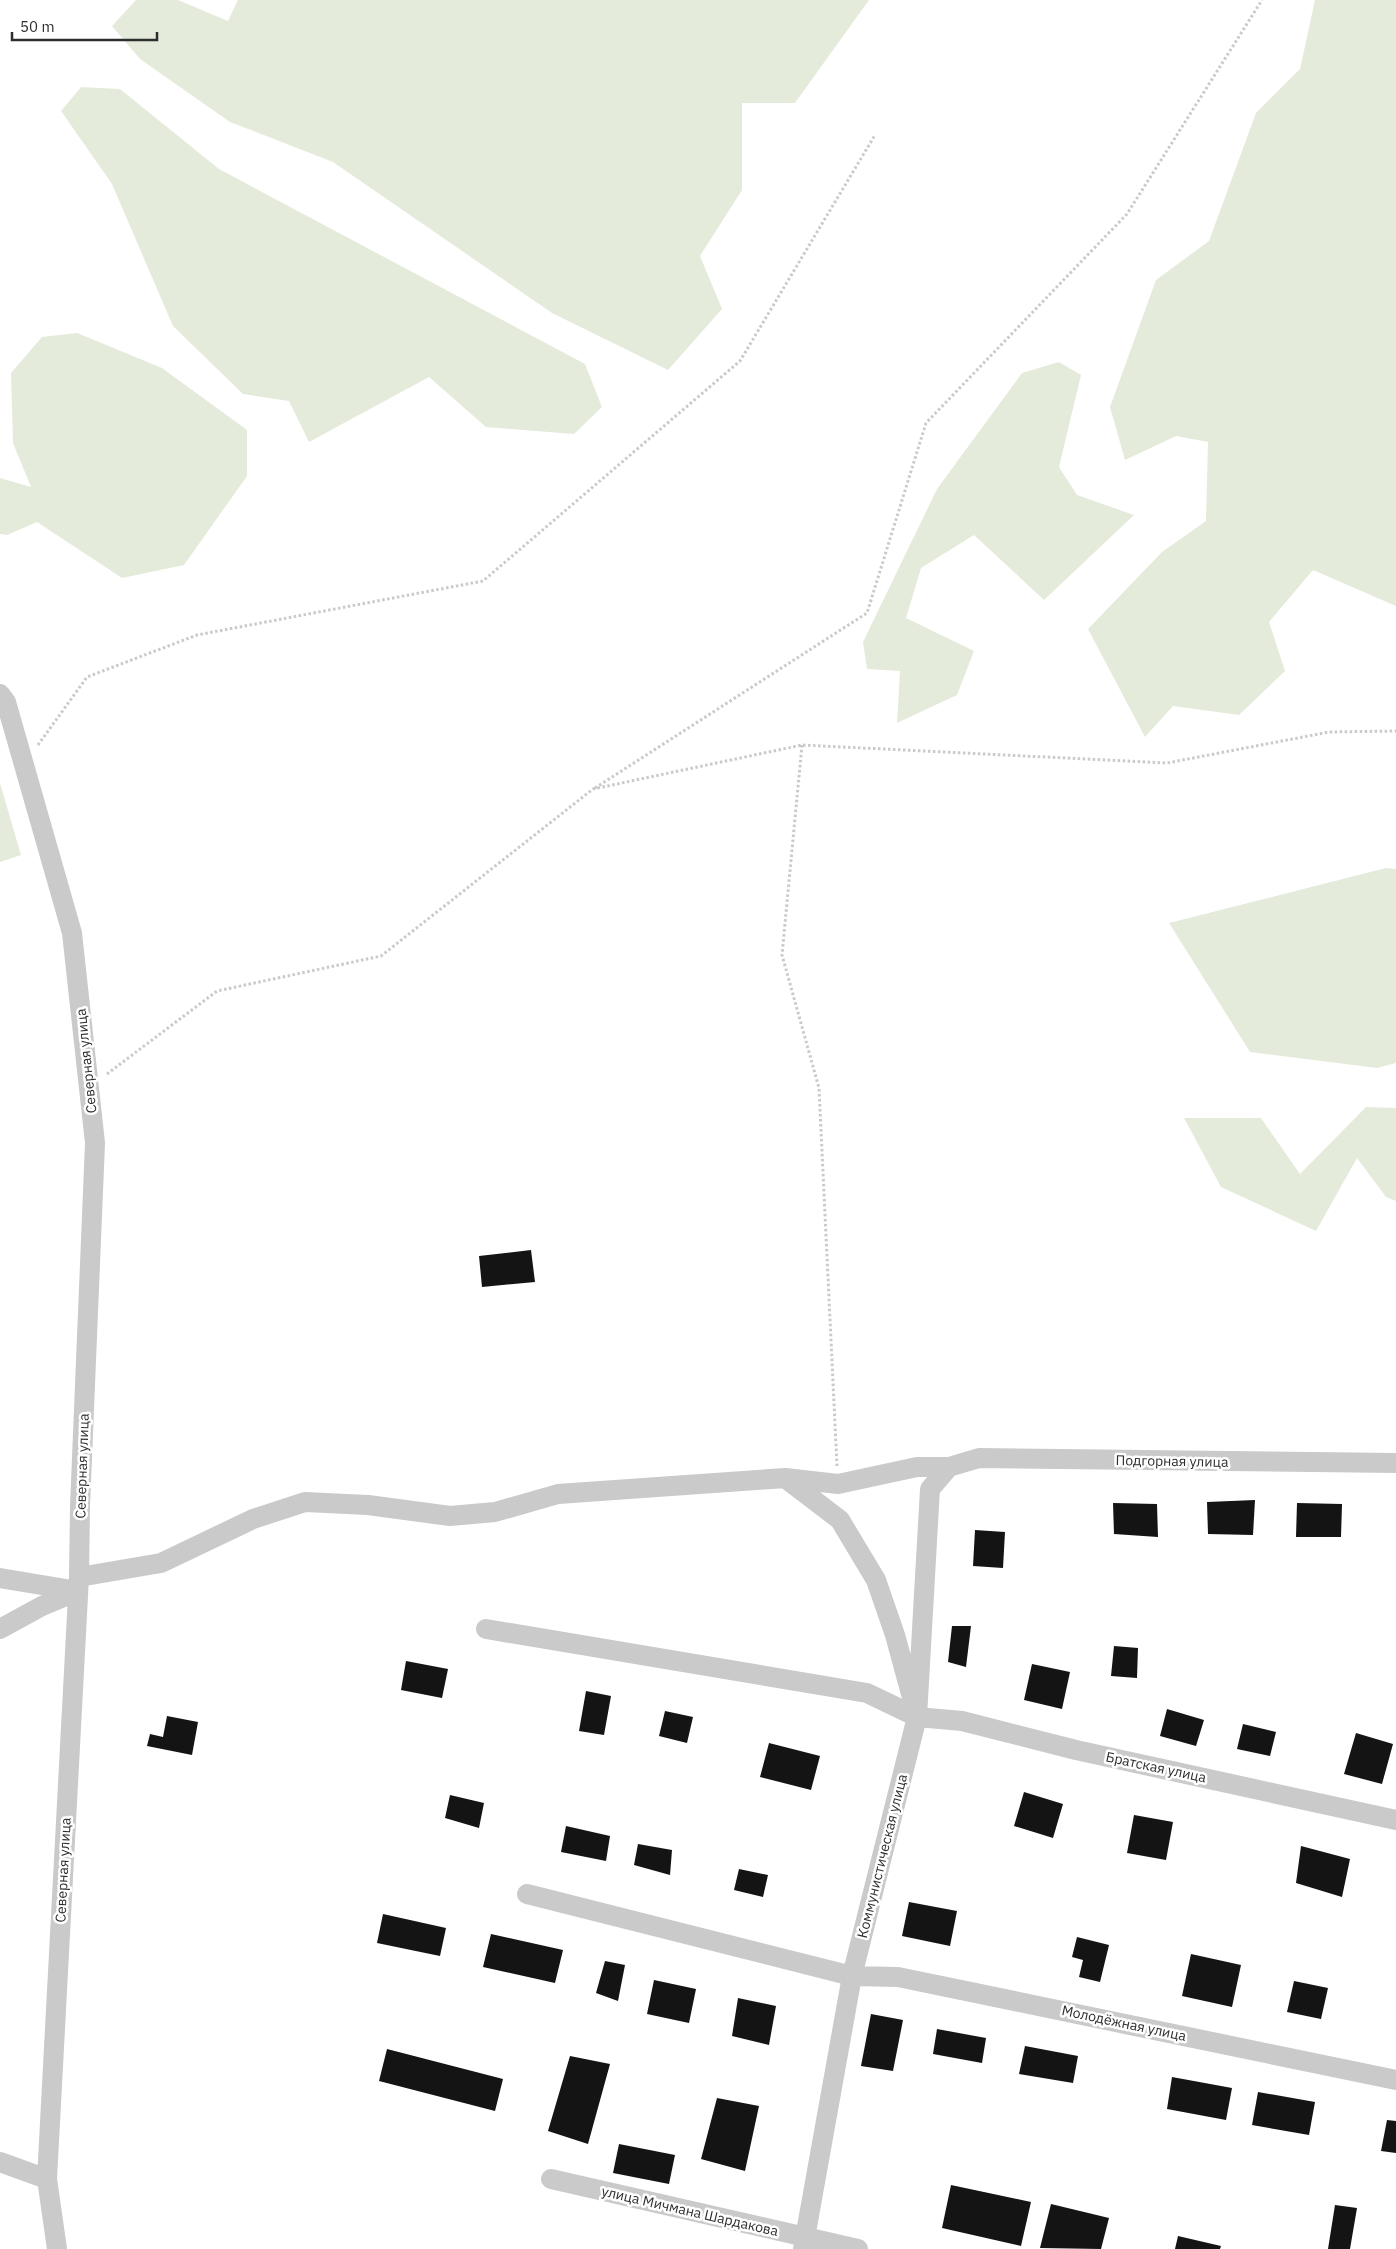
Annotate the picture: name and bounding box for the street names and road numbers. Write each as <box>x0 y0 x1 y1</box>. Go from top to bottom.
street label: Северная улица <box>71 1007 100 1114</box>
street label: Северная улица <box>71 1413 93 1519</box>
street label: Подгорная улица <box>1115 1451 1229 1471</box>
street label: Братская улица <box>1104 1748 1208 1787</box>
street label: Коммунистическая улица <box>853 1772 911 1940</box>
street label: Северная улица <box>51 1816 75 1923</box>
street label: Молодёжная улица <box>1060 2001 1188 2045</box>
street label: улица Мичмана Шардакова <box>600 2182 781 2240</box>

